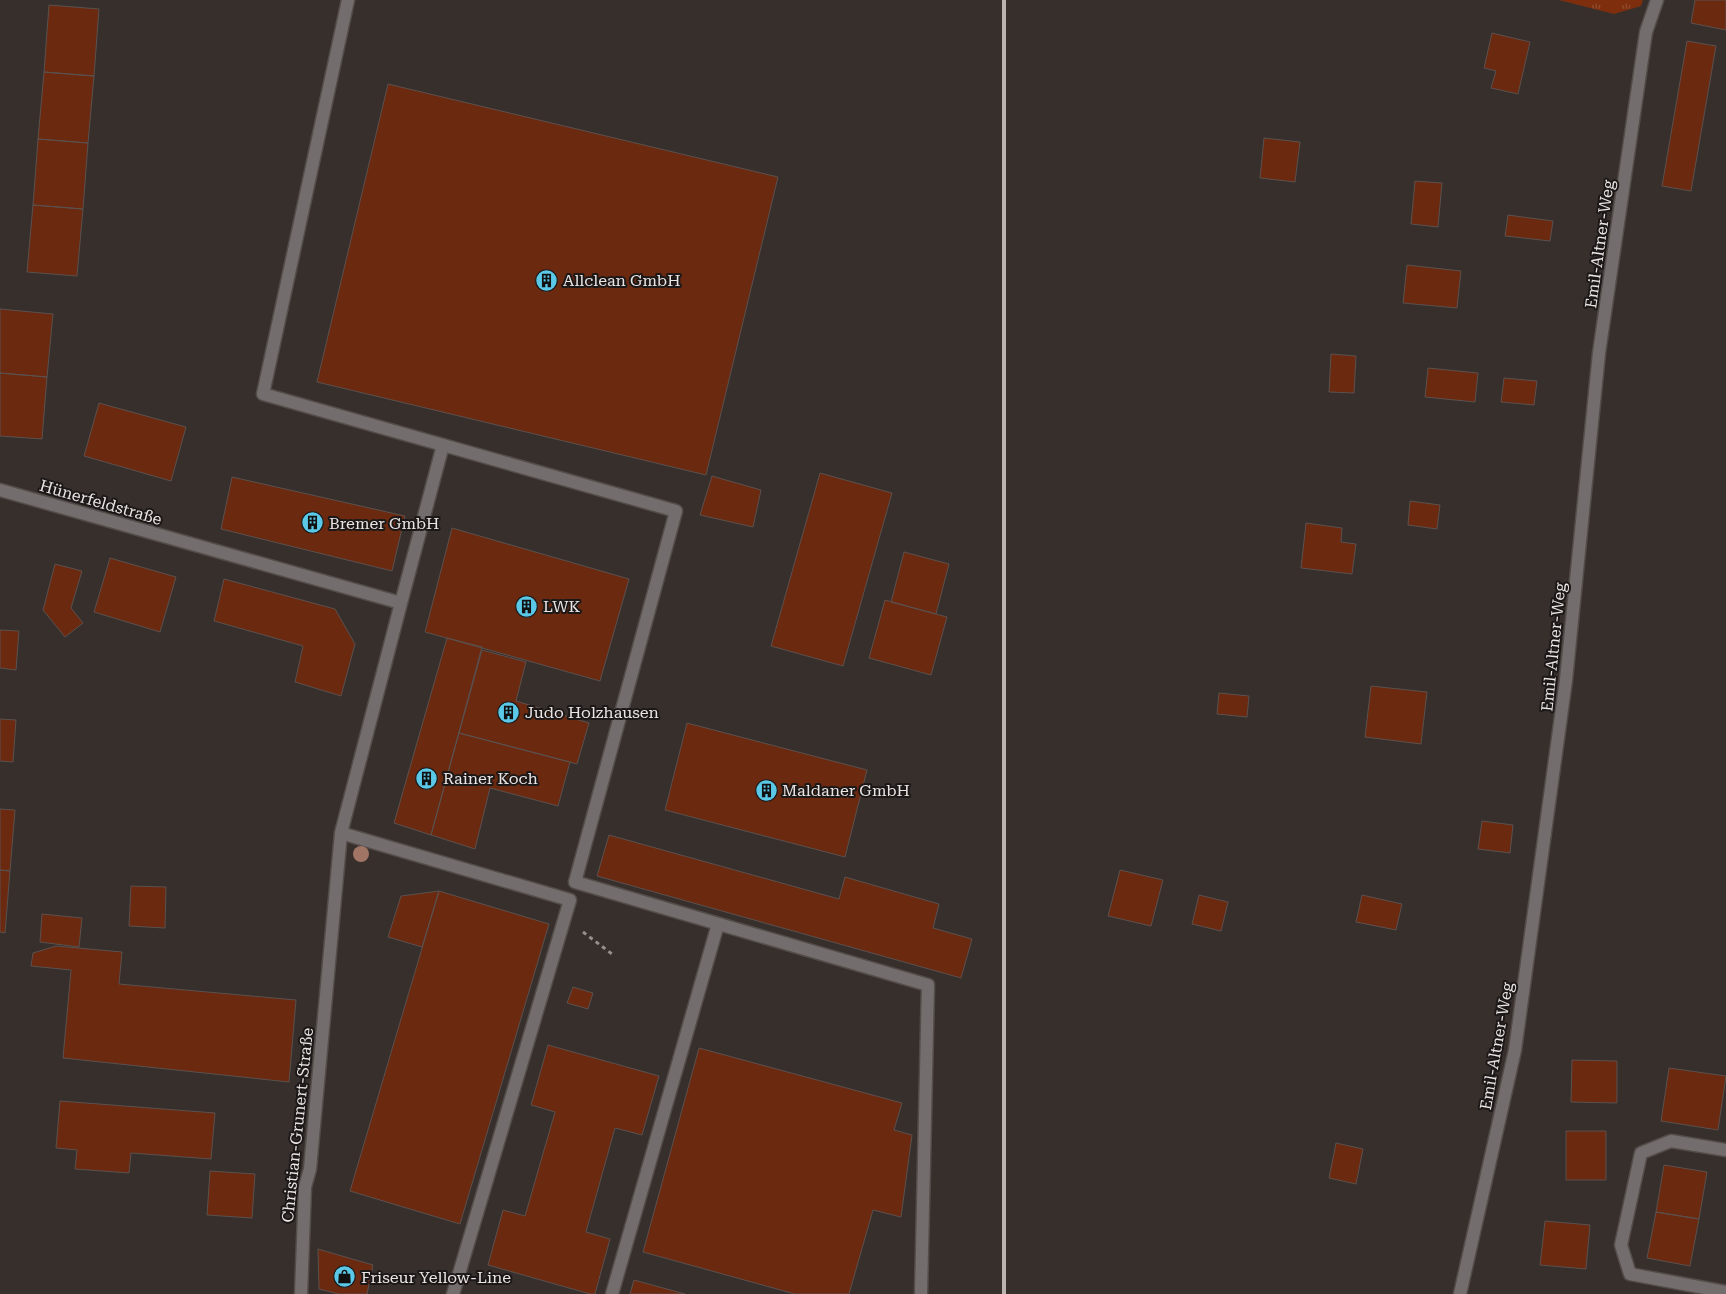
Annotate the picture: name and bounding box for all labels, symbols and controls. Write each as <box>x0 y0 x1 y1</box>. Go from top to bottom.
street label: Emil-Altner-Weg <box>1581 178 1618 309</box>
building icon: Allclean GmbH <box>535 268 559 292</box>
place label: Allclean GmbH <box>563 271 680 290</box>
street label: Hünerfeldstraße <box>38 476 164 529</box>
building icon: Bremer GmbH <box>301 511 325 535</box>
place label: Bremer GmbH <box>329 514 439 533</box>
street label: Emil-Altner-Weg <box>1537 581 1570 712</box>
building icon: LWK <box>515 594 539 618</box>
place label: LWK <box>543 597 581 616</box>
building icon: Judo Holzhausen <box>497 700 521 724</box>
place label: Judo Holzhausen <box>525 703 659 722</box>
building icon: Rainer Koch <box>415 766 439 790</box>
place label: Rainer Koch <box>443 769 538 788</box>
building icon: Maldaner GmbH <box>754 778 778 802</box>
place label: Maldaner GmbH <box>782 781 910 800</box>
street label: Emil-Altner-Weg <box>1476 980 1517 1111</box>
street label: Christian-Grunert-Straße <box>278 1026 317 1224</box>
shop icon: Friseur Yellow-Line <box>333 1265 357 1289</box>
place label: Friseur Yellow-Line <box>361 1268 511 1287</box>

